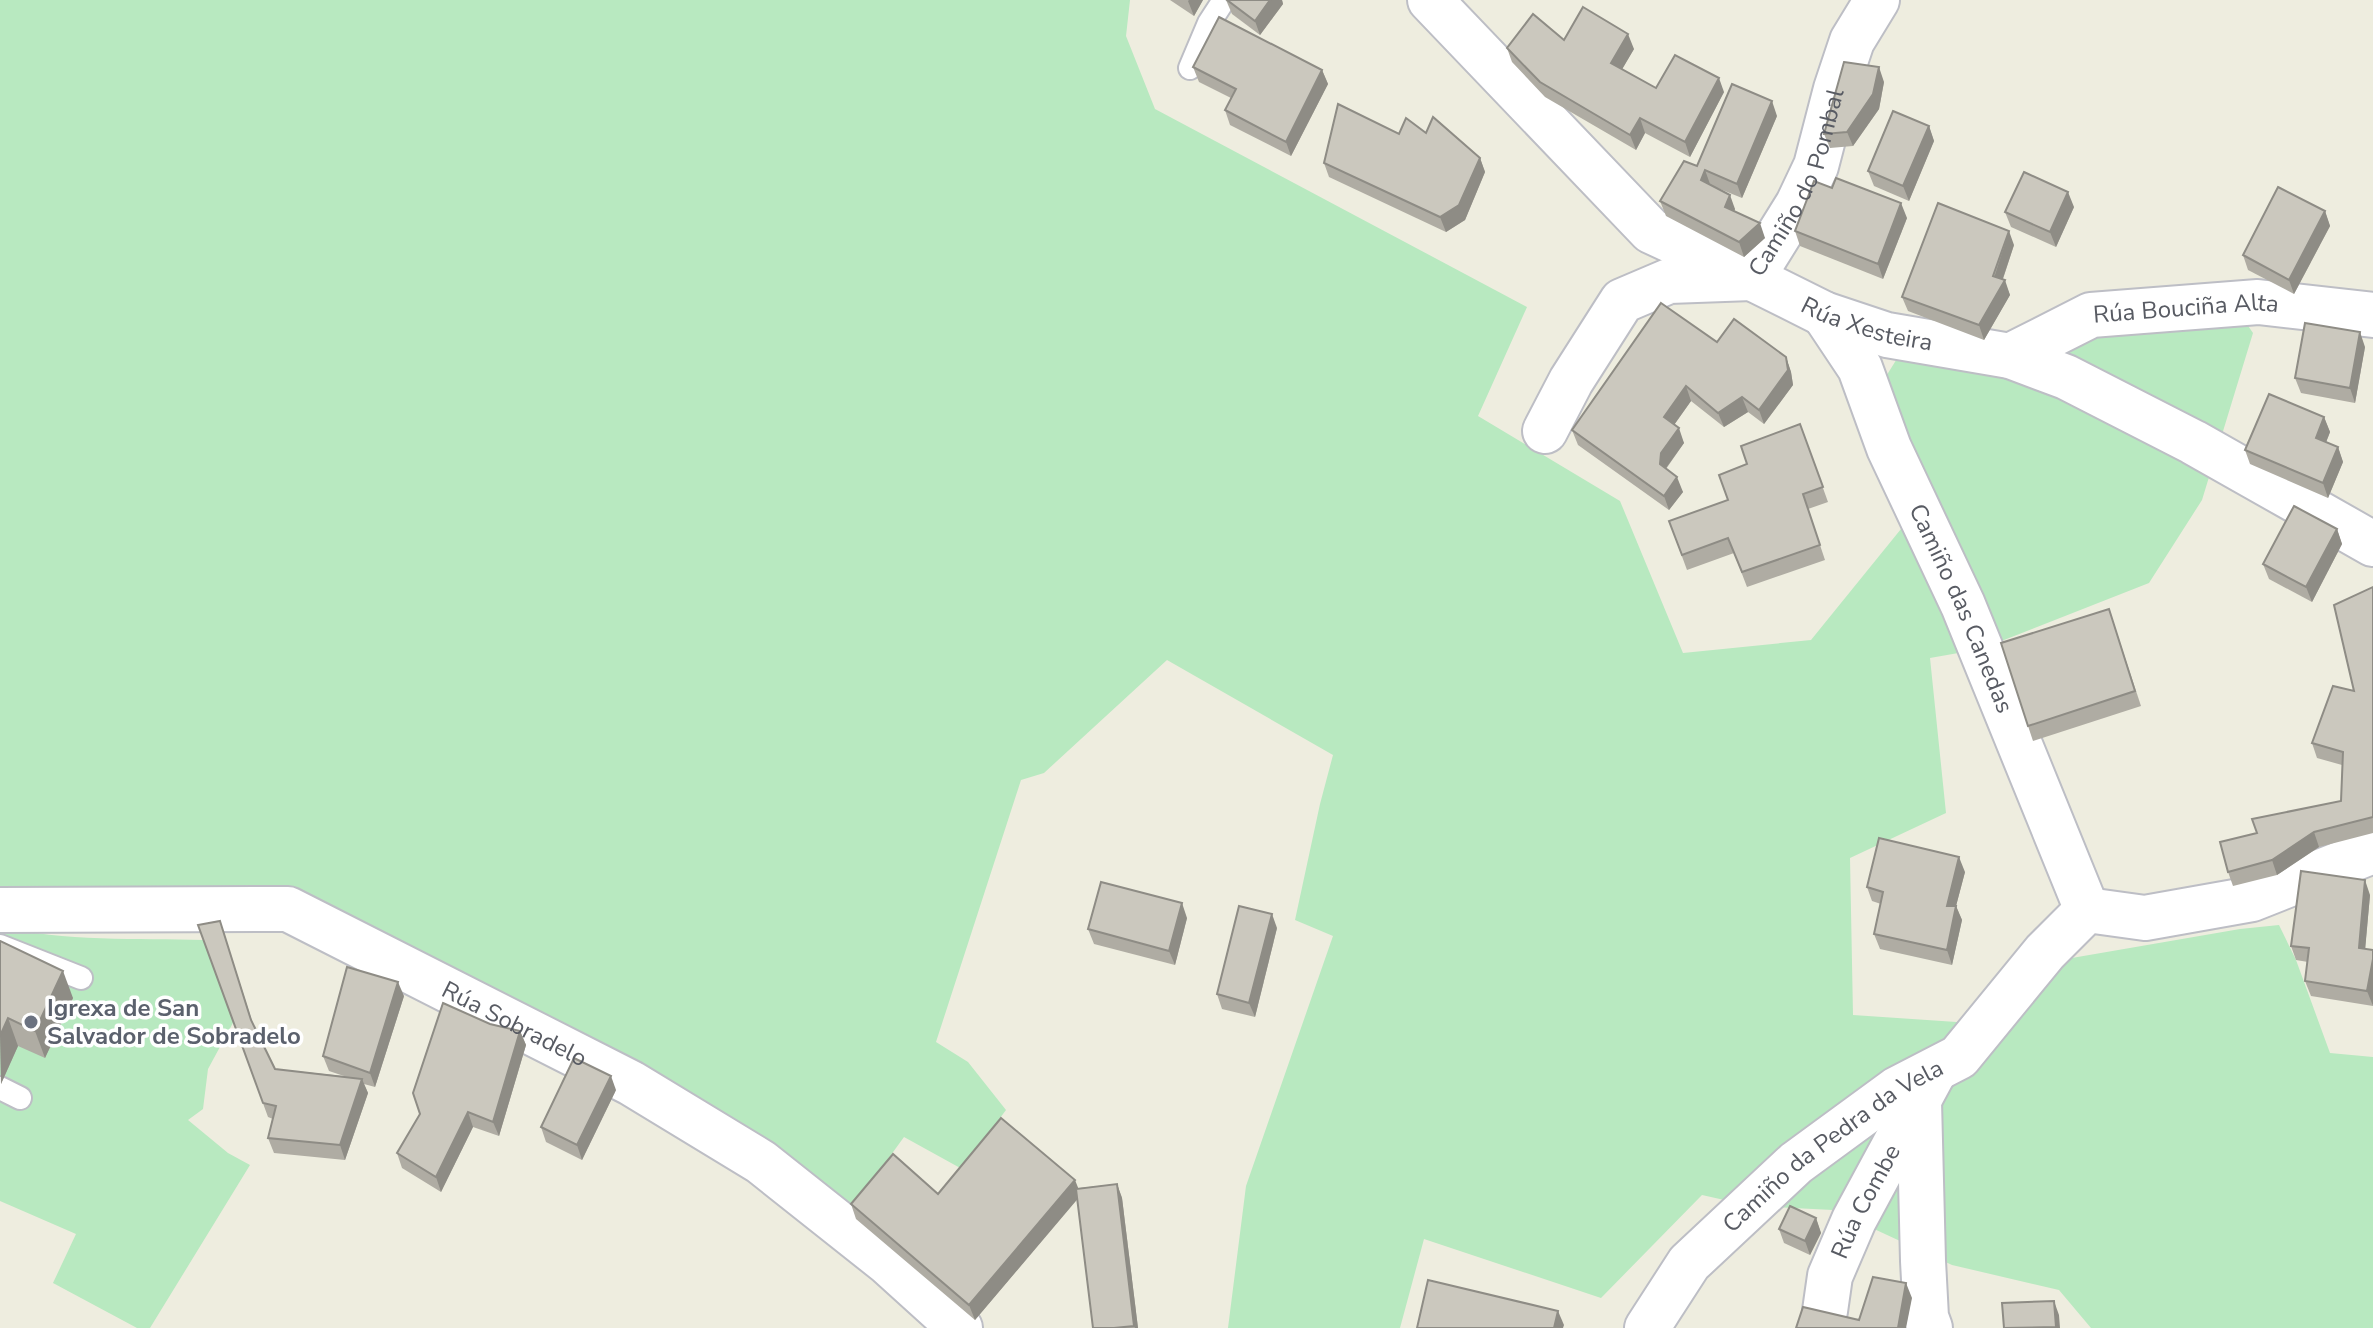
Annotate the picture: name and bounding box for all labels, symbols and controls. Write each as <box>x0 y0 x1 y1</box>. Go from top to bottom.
street label: Camiño do Pombal <box>1741 85 1851 282</box>
street label: Rúa Bouciña Alta <box>2092 286 2281 331</box>
street label: Rúa Xesteira <box>1796 289 1935 359</box>
street label: Camiño das Canedas <box>1902 498 2021 718</box>
street label: Rúa Sobradelo <box>436 974 593 1074</box>
place label: Igrexa de San Salvador de Sobradelo <box>47 992 301 1052</box>
marker: Igrexa de San Salvador de Sobradelo <box>22 1013 40 1031</box>
street label: Camiño da Pedra da Vela <box>1716 1052 1949 1240</box>
street label: Rúa Combe <box>1823 1139 1908 1264</box>

